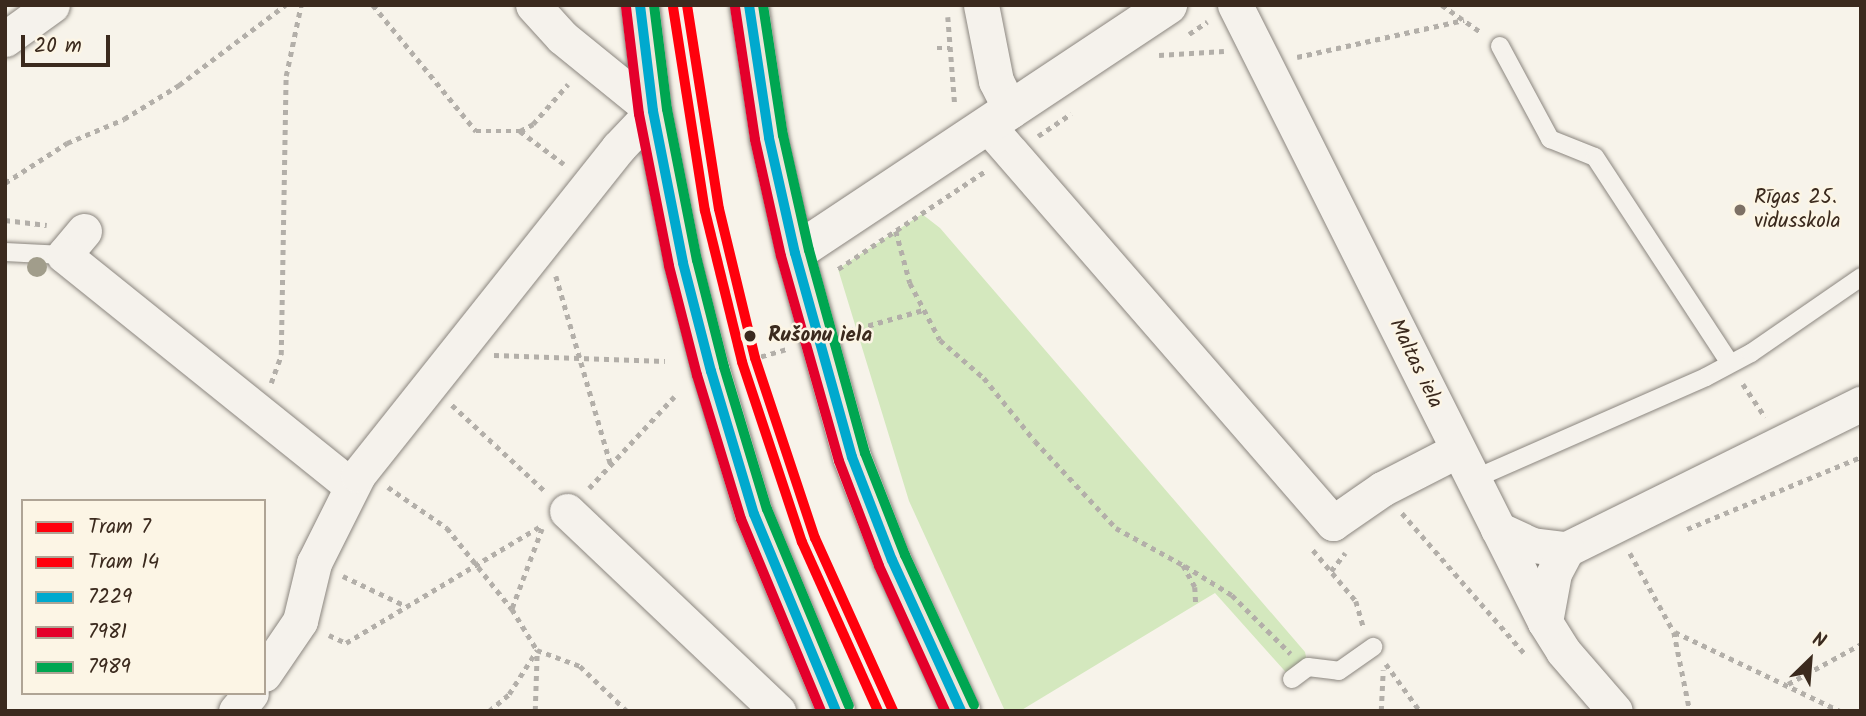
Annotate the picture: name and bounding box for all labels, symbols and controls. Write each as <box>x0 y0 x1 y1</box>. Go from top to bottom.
scale bar <box>24 21 114 65</box>
text: 20 m <box>34 30 82 63</box>
place label: Rīgas 25. vidusskola <box>1754 185 1841 235</box>
marker: Rīgas 25. vidusskola <box>1732 202 1748 218</box>
street label: Maltas iela <box>1383 315 1447 413</box>
place label: Rušonu iela <box>768 323 872 349</box>
marker: Rušonu iela <box>738 324 762 348</box>
legend <box>21 499 266 695</box>
text: Tram 7 <box>88 511 151 544</box>
text: Tram 14 <box>88 546 159 579</box>
text: 7229 <box>88 581 132 614</box>
text: 7981 <box>88 616 127 649</box>
north arrow <box>1775 625 1845 695</box>
text: N <box>1807 625 1831 657</box>
text: 7989 <box>88 651 131 684</box>

